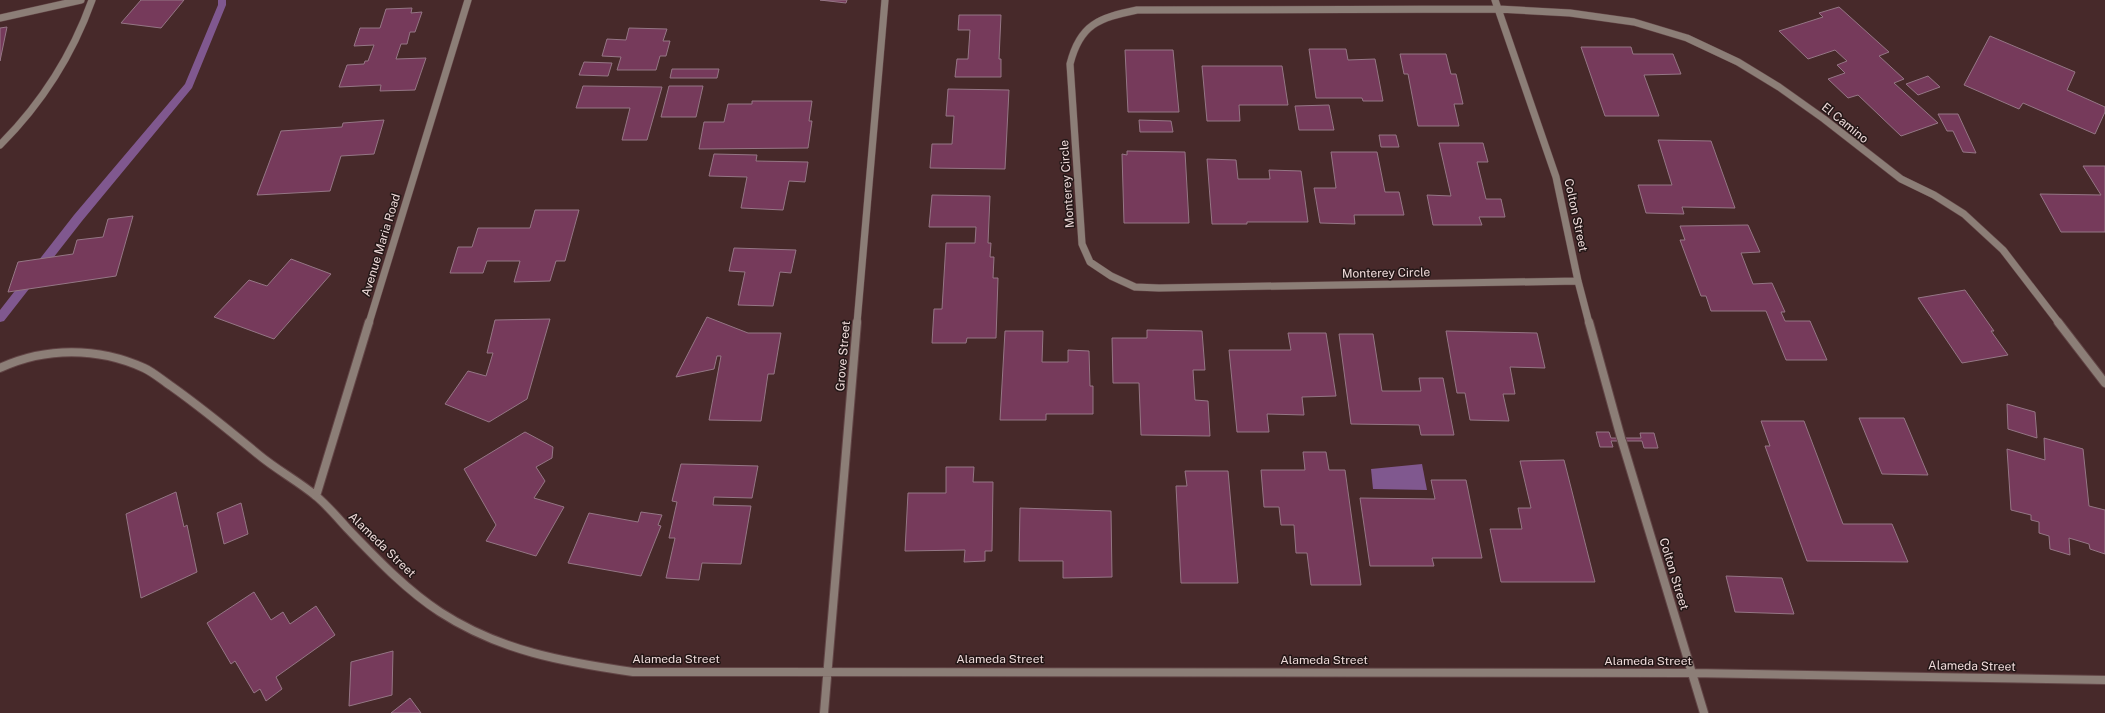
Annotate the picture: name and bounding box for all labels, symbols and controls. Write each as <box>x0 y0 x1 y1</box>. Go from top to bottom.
street label: El Camino <box>1819 100 1871 146</box>
street label: Monterey Circle <box>1057 139 1077 229</box>
street label: Colton Street <box>1561 177 1591 253</box>
street label: Avenue Maria Road <box>359 192 403 298</box>
street label: Monterey Circle <box>1342 265 1431 281</box>
street label: Grove Street <box>833 320 853 392</box>
street label: Alameda Street <box>346 510 419 581</box>
street label: Colton Street <box>1656 536 1692 612</box>
street label: Alameda Street <box>632 652 720 666</box>
street label: Alameda Street <box>956 652 1044 666</box>
street label: Alameda Street <box>1280 653 1368 667</box>
street label: Alameda Street <box>1604 654 1692 668</box>
street label: Alameda Street <box>1928 658 2016 674</box>

